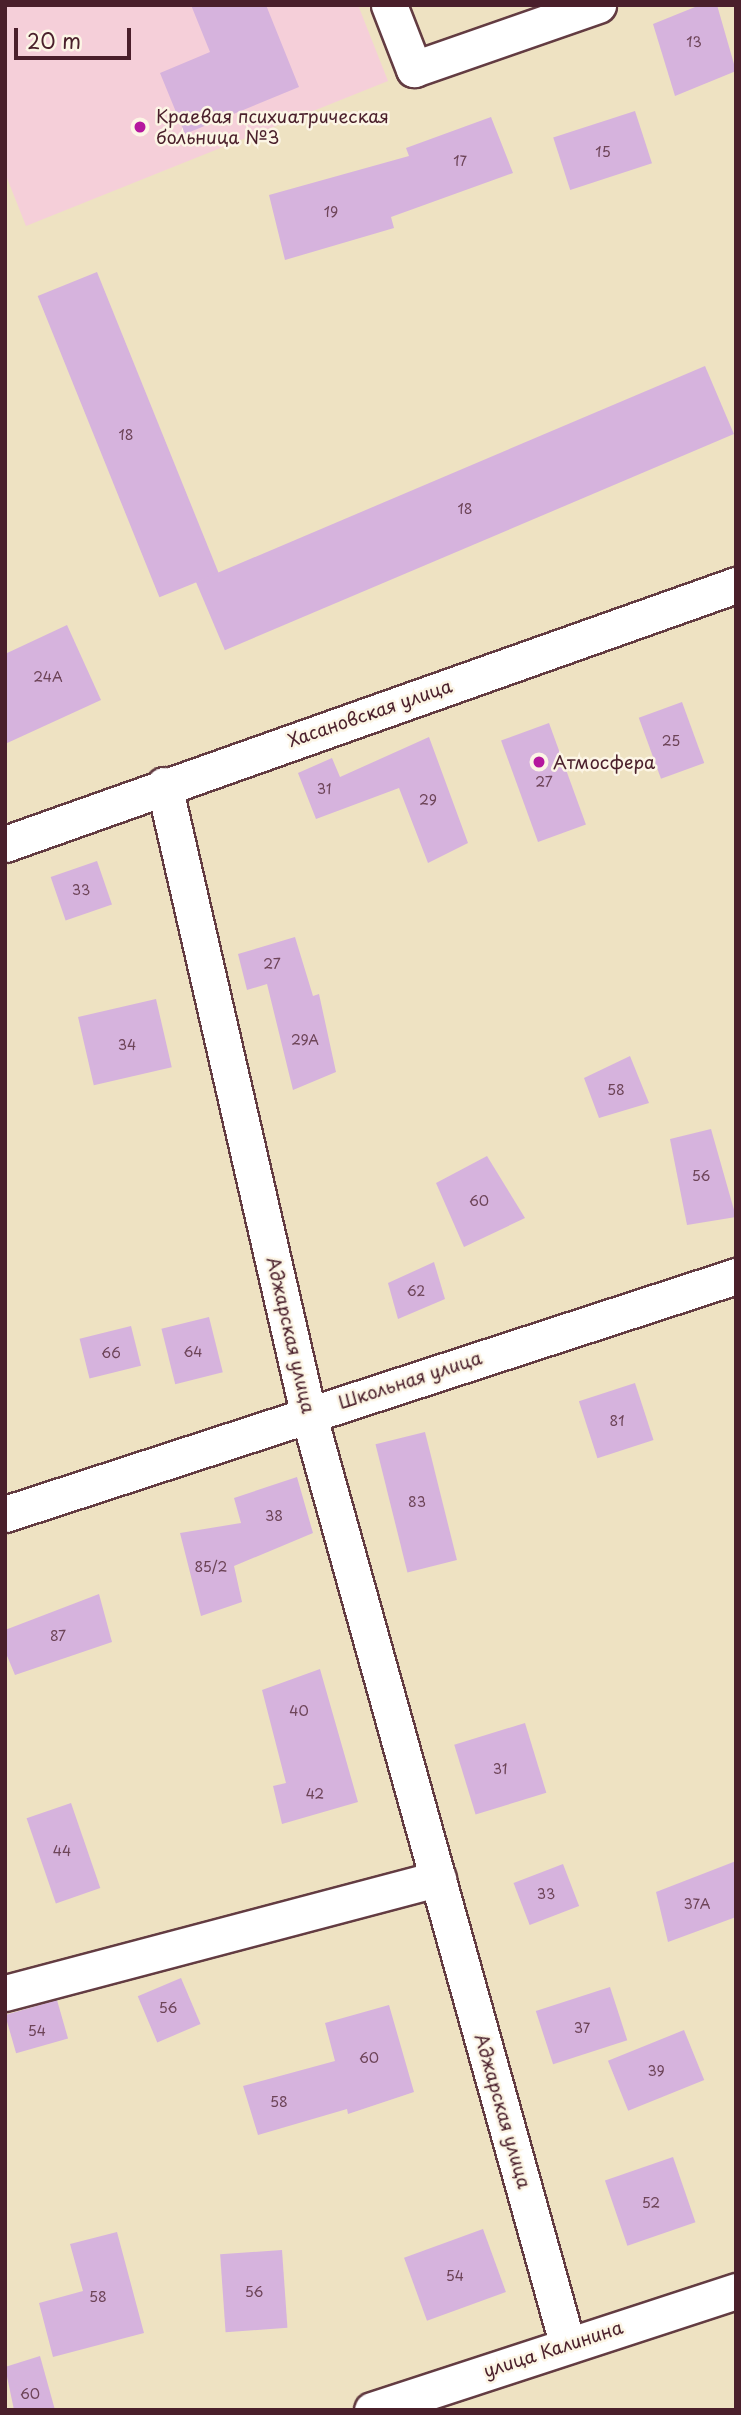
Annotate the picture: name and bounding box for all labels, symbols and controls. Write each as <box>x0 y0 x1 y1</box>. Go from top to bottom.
scale bar <box>18 14 135 58</box>
text: 20 m <box>27 24 81 56</box>
house number: 13 <box>686 34 702 50</box>
place label: Краевая психиатрическая больница №3 <box>156 106 389 148</box>
marker: Краевая психиатрическая больница №3 <box>130 117 150 137</box>
house number: 15 <box>595 144 611 160</box>
house number: 17 <box>453 153 467 169</box>
house number: 19 <box>324 204 338 220</box>
house number: 18 <box>118 427 134 443</box>
house number: 18 <box>457 501 473 517</box>
house number: 24А <box>33 669 63 685</box>
street label: Хасановская улица <box>285 675 455 751</box>
house number: 25 <box>662 733 680 749</box>
place label: Атмосфера <box>553 751 655 773</box>
marker: Атмосфера <box>531 754 547 770</box>
house number: 27 <box>535 774 553 790</box>
house number: 31 <box>317 781 331 797</box>
house number: 29 <box>419 792 437 808</box>
house number: 33 <box>72 882 90 898</box>
house number: 27 <box>263 956 281 972</box>
house number: 29А <box>291 1032 319 1048</box>
house number: 34 <box>118 1037 136 1053</box>
house number: 58 <box>607 1082 625 1098</box>
house number: 56 <box>692 1168 710 1184</box>
house number: 60 <box>469 1193 489 1209</box>
street label: Аджарская улица <box>262 1254 320 1416</box>
house number: 62 <box>407 1283 425 1299</box>
house number: 64 <box>183 1344 203 1360</box>
house number: 66 <box>101 1345 121 1361</box>
street label: Школьная улица <box>335 1346 485 1414</box>
house number: 81 <box>610 1413 624 1429</box>
house number: 83 <box>408 1494 426 1510</box>
house number: 38 <box>265 1508 283 1524</box>
house number: 85/2 <box>195 1559 227 1575</box>
house number: 87 <box>50 1628 66 1644</box>
house number: 40 <box>289 1703 309 1719</box>
house number: 31 <box>493 1761 507 1777</box>
house number: 42 <box>306 1786 324 1802</box>
house number: 44 <box>53 1843 71 1859</box>
house number: 33 <box>537 1886 555 1902</box>
house number: 37А <box>683 1896 711 1912</box>
house number: 56 <box>159 2000 177 2016</box>
house number: 37 <box>574 2020 590 2036</box>
house number: 54 <box>28 2023 46 2039</box>
street label: Аджарская улица <box>470 2031 536 2191</box>
house number: 60 <box>359 2050 379 2066</box>
house number: 39 <box>647 2063 665 2079</box>
house number: 58 <box>270 2094 288 2110</box>
house number: 52 <box>642 2195 660 2211</box>
house number: 54 <box>446 2268 464 2284</box>
house number: 56 <box>245 2284 263 2300</box>
house number: 58 <box>89 2289 107 2305</box>
street label: улица Калинина <box>480 2316 626 2382</box>
house number: 60 <box>20 2386 40 2402</box>

